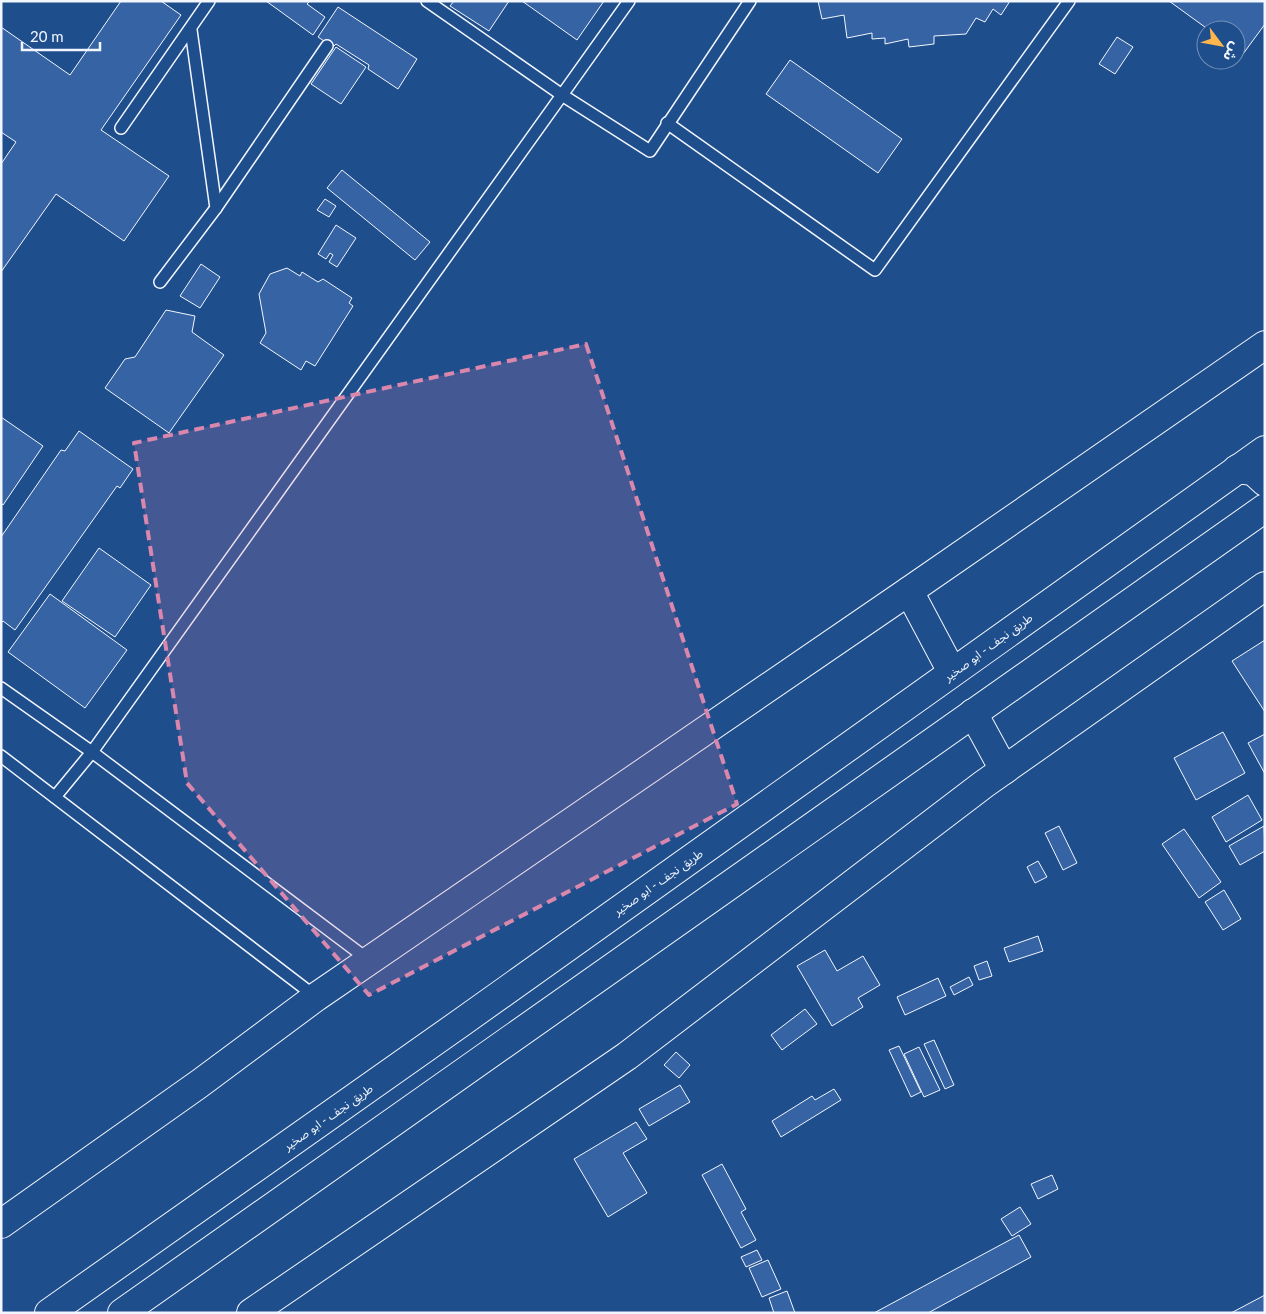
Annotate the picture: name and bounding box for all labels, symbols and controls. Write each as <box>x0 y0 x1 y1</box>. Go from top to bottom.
scale bar <box>22 20 100 52</box>
north arrow <box>1196 20 1246 70</box>
text: 20 m <box>30 27 64 45</box>
text: ش <box>1220 40 1245 65</box>
street label: طريق نجف - ابو صخير <box>940 610 1036 686</box>
street label: طريق نجف - ابو صخير <box>609 845 706 920</box>
street label: طريق نجف - ابو صخير <box>279 1080 376 1155</box>

